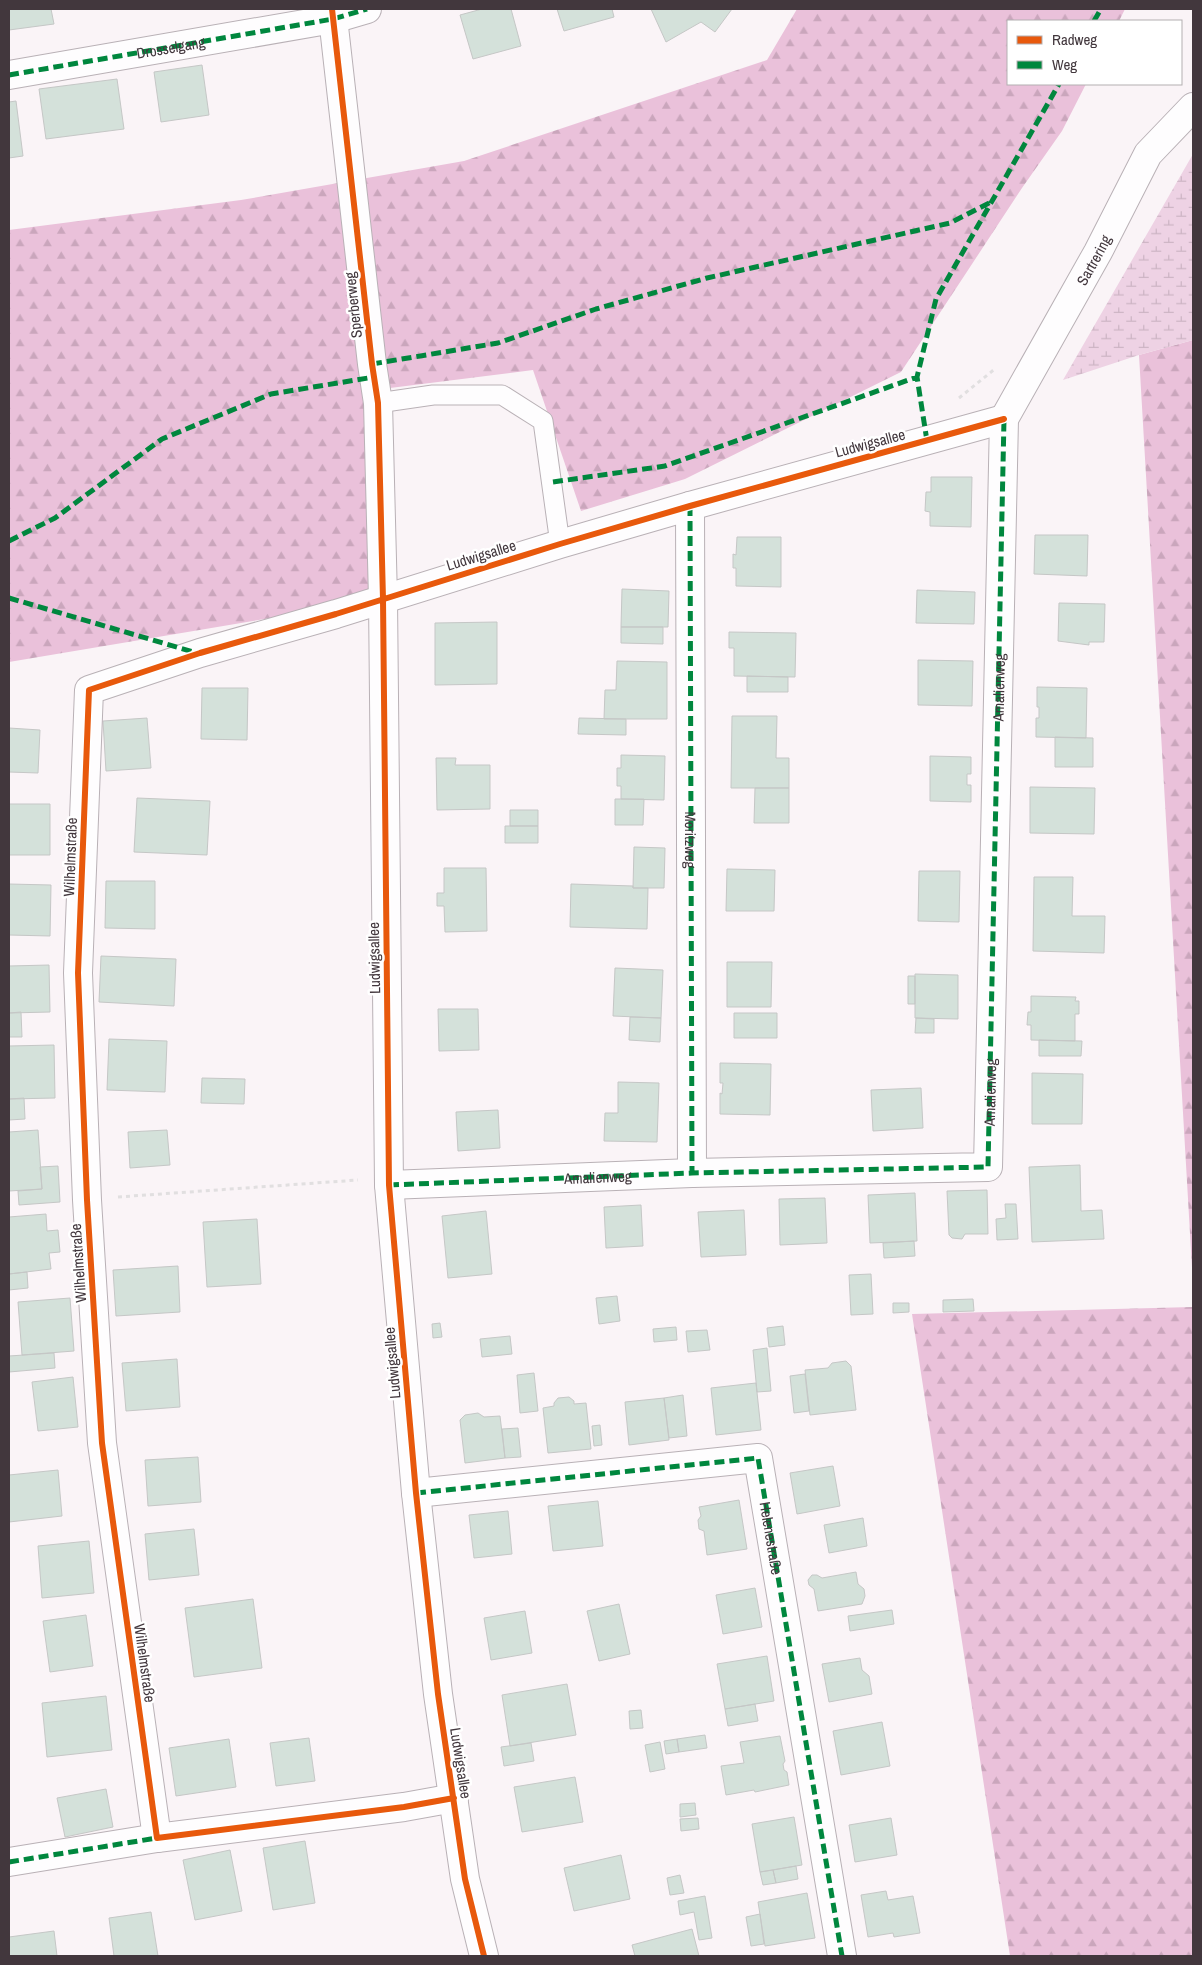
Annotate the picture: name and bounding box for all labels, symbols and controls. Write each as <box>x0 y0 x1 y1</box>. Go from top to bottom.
legend <box>1007 20 1182 85</box>
text: Radweg <box>1052 29 1097 50</box>
street label: Drosselgang <box>135 31 207 63</box>
text: Weg <box>1052 54 1077 75</box>
street label: Sartrering <box>1071 231 1116 289</box>
street label: Sperberweg <box>339 271 367 339</box>
street label: Ludwigsallee <box>833 424 908 462</box>
street label: Ludwigsallee <box>444 534 519 576</box>
street label: Amalienweg <box>987 653 1009 722</box>
street label: Moritzweg <box>680 812 702 869</box>
street label: Wilhelmstraße <box>58 817 82 897</box>
street label: Ludwigsallee <box>363 922 385 994</box>
street label: Amalienweg <box>978 1058 1001 1127</box>
street label: Amalienweg <box>563 1165 632 1189</box>
street label: Wilhelmstraße <box>65 1223 91 1303</box>
street label: Ludwigsallee <box>378 1326 406 1400</box>
street label: Helenestraße <box>755 1500 788 1576</box>
street label: Wilhelmstraße <box>129 1622 161 1704</box>
street label: Ludwigsallee <box>445 1726 477 1800</box>

